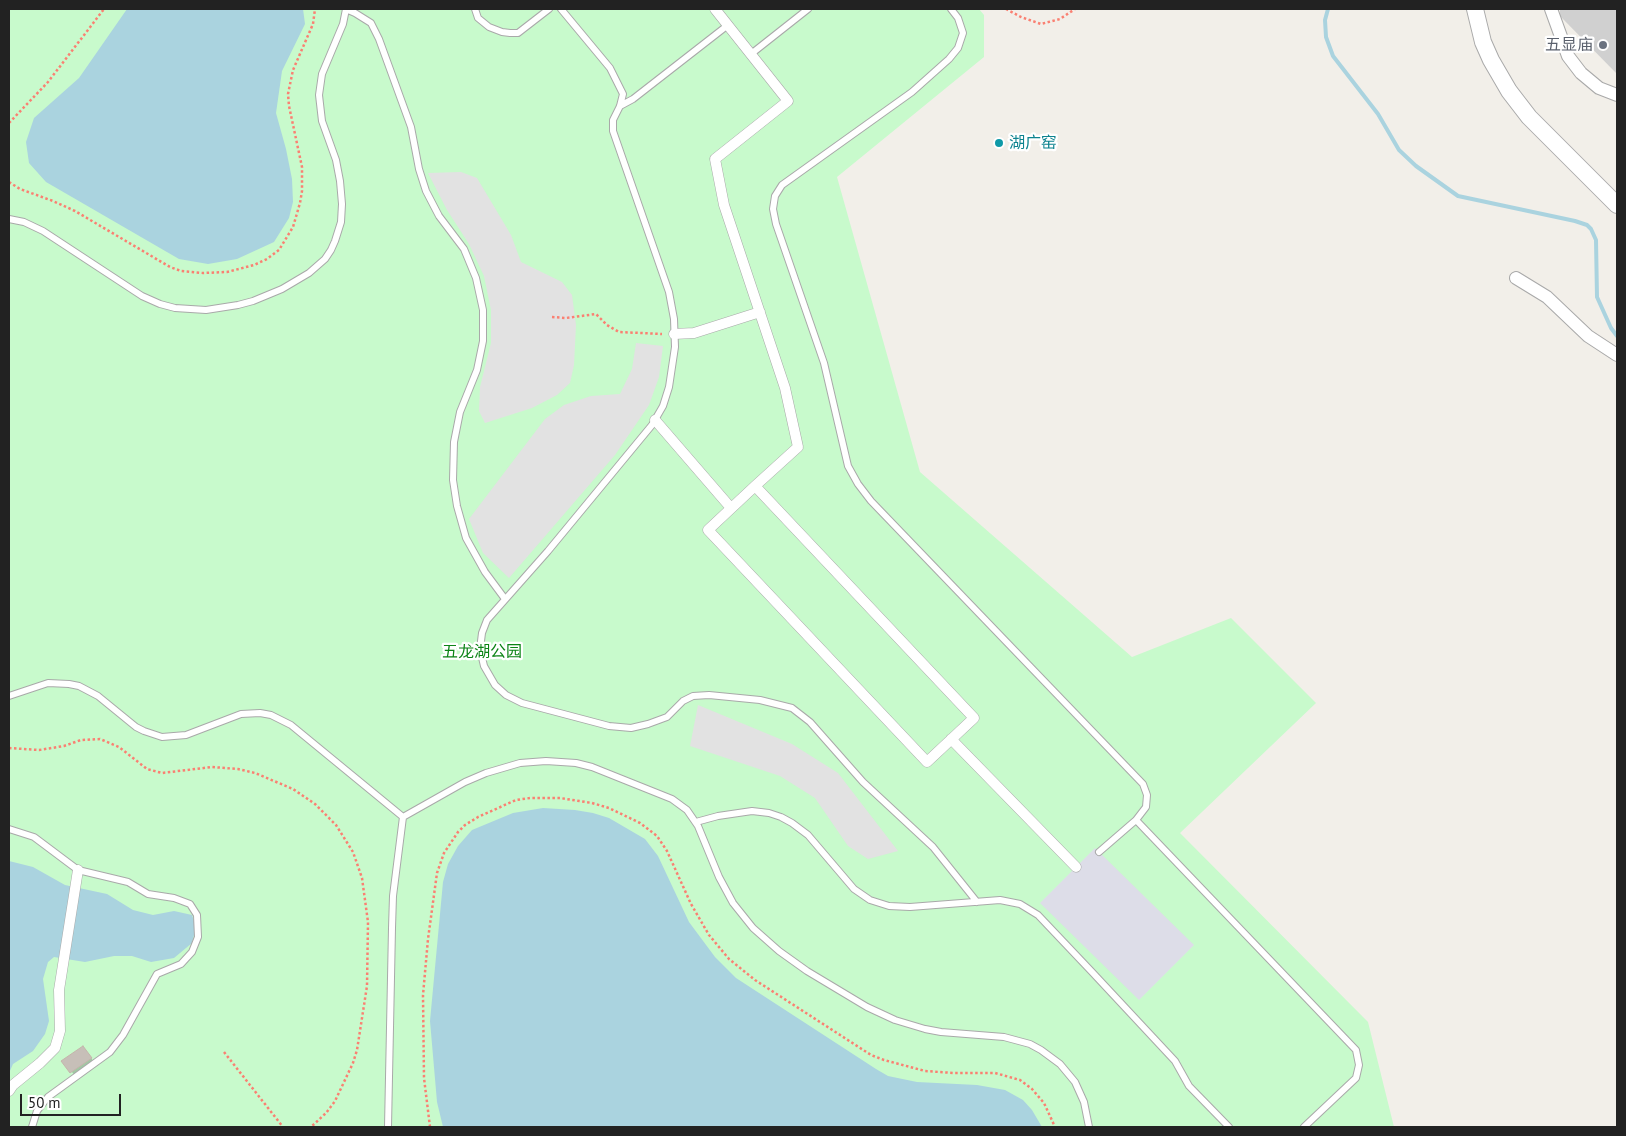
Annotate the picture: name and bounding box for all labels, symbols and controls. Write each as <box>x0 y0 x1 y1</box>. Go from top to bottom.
place label: 五显庙 <box>1545 35 1593 55</box>
marker: 五显庙 <box>1597 39 1609 51</box>
place label: 湖广窑 <box>1009 133 1057 153</box>
marker: 湖广窑 <box>993 137 1005 149</box>
park label: 五龙湖公园 <box>442 642 522 662</box>
scale bar <box>22 1084 124 1116</box>
text: 50 m <box>28 1093 61 1112</box>

